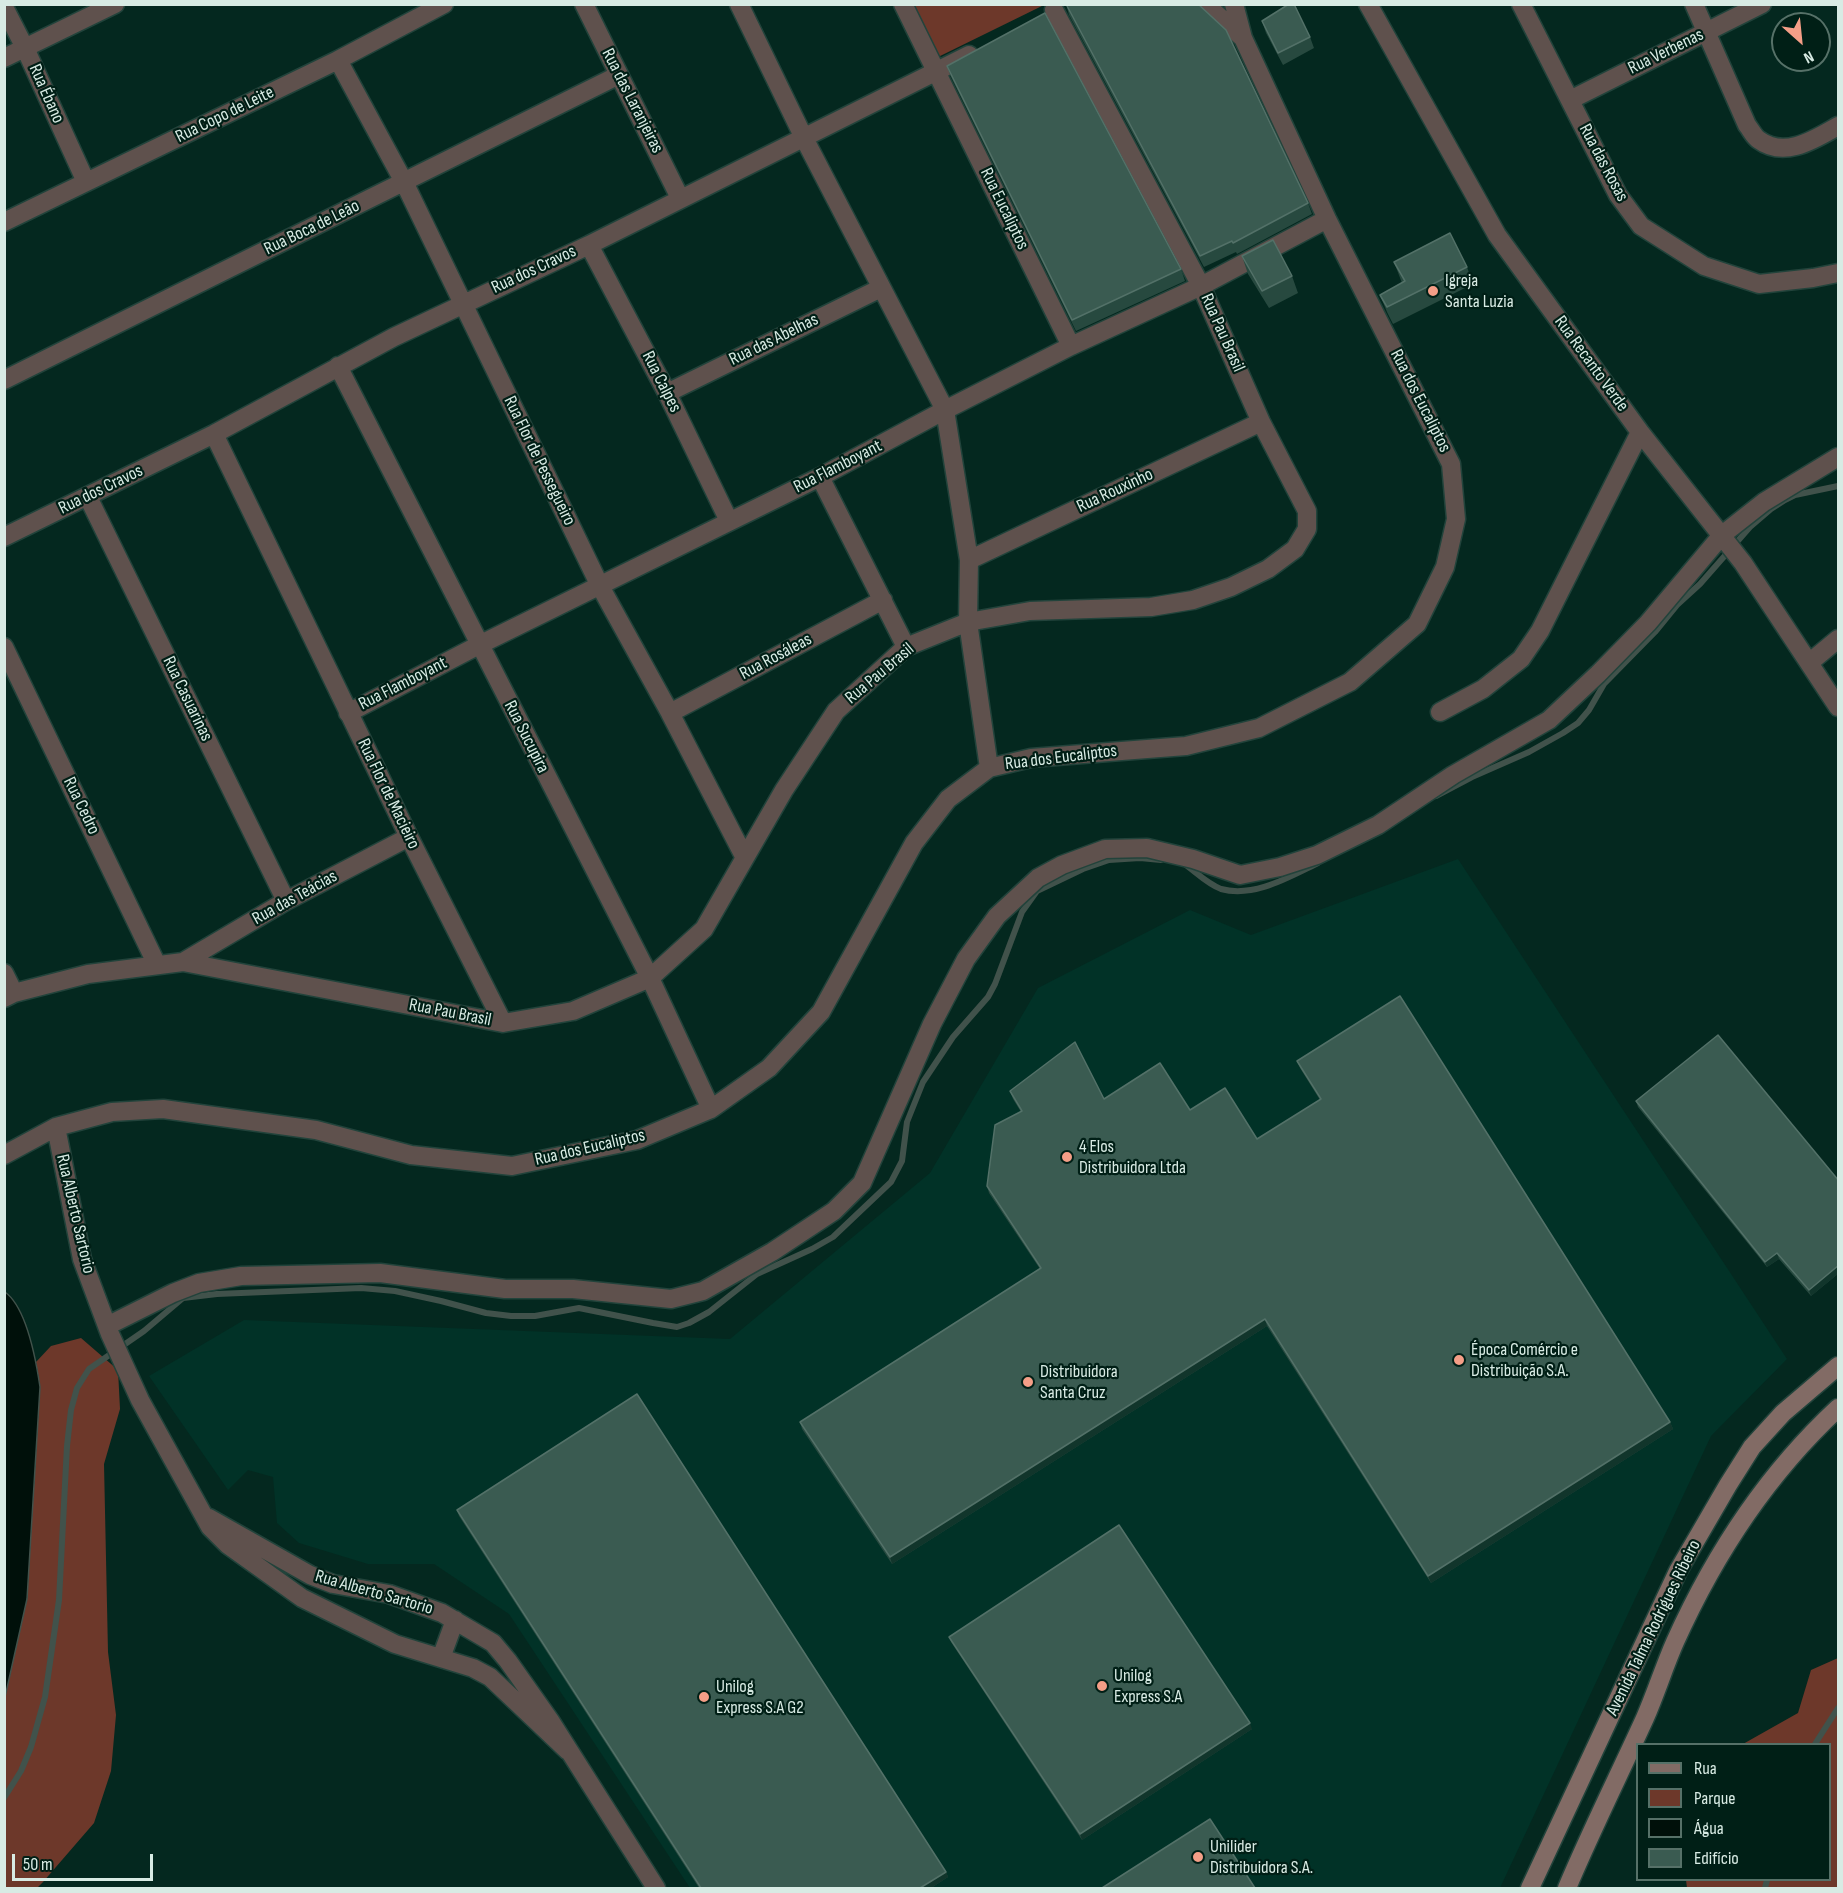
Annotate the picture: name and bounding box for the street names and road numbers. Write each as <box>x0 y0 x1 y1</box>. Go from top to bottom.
street label: Rua Verbenas <box>1625 24 1707 80</box>
street label: Rua das Laranjeiras <box>596 45 668 157</box>
street label: Rua Ébano <box>23 61 69 127</box>
street label: Rua Copo de Leite <box>172 82 278 148</box>
street label: Rua das Rosas <box>1574 121 1632 205</box>
street label: Rua Eucaliptos <box>975 165 1033 253</box>
street label: Rua Boca de Leão <box>261 196 363 260</box>
street label: Rua dos Cravos <box>488 241 580 299</box>
street label: Rua Pau Brasil <box>1195 291 1249 375</box>
street label: Rua das Abelhas <box>726 309 822 371</box>
street label: Rua Recanto Verde <box>1549 312 1633 416</box>
street label: Rua dos Eucaliptos <box>1385 346 1455 456</box>
street label: Rua Calpes <box>637 348 685 416</box>
street label: Rua Flor de Pessegueiro <box>498 393 580 529</box>
street label: Rua Flamboyant <box>790 436 886 498</box>
street label: Rua dos Cravos <box>55 460 147 520</box>
street label: Rua Rouxinho <box>1073 464 1157 518</box>
street label: Rua Rosáleas <box>736 629 816 685</box>
street label: Rua Pau Brasil <box>841 639 919 709</box>
street label: Rua Casuarinas <box>157 653 217 745</box>
street label: Rua Flamboyant <box>355 653 451 715</box>
street label: Rua Sucupira <box>499 697 553 777</box>
street label: Rua Flor de Macieiro <box>352 735 424 853</box>
street label: Rua dos Eucaliptos <box>1004 740 1118 776</box>
street label: Rua Cedro <box>58 774 104 838</box>
street label: Rua das Teácias <box>249 866 341 930</box>
street label: Rua Pau Brasil <box>407 994 493 1032</box>
street label: Rua dos Eucaliptos <box>533 1125 647 1171</box>
street label: Rua Alberto Sartorio <box>51 1152 99 1276</box>
street label: Avenida Talma Rodrigues Ribeiro <box>1602 1537 1706 1719</box>
street label: Rua Alberto Sartorio <box>313 1566 435 1620</box>

